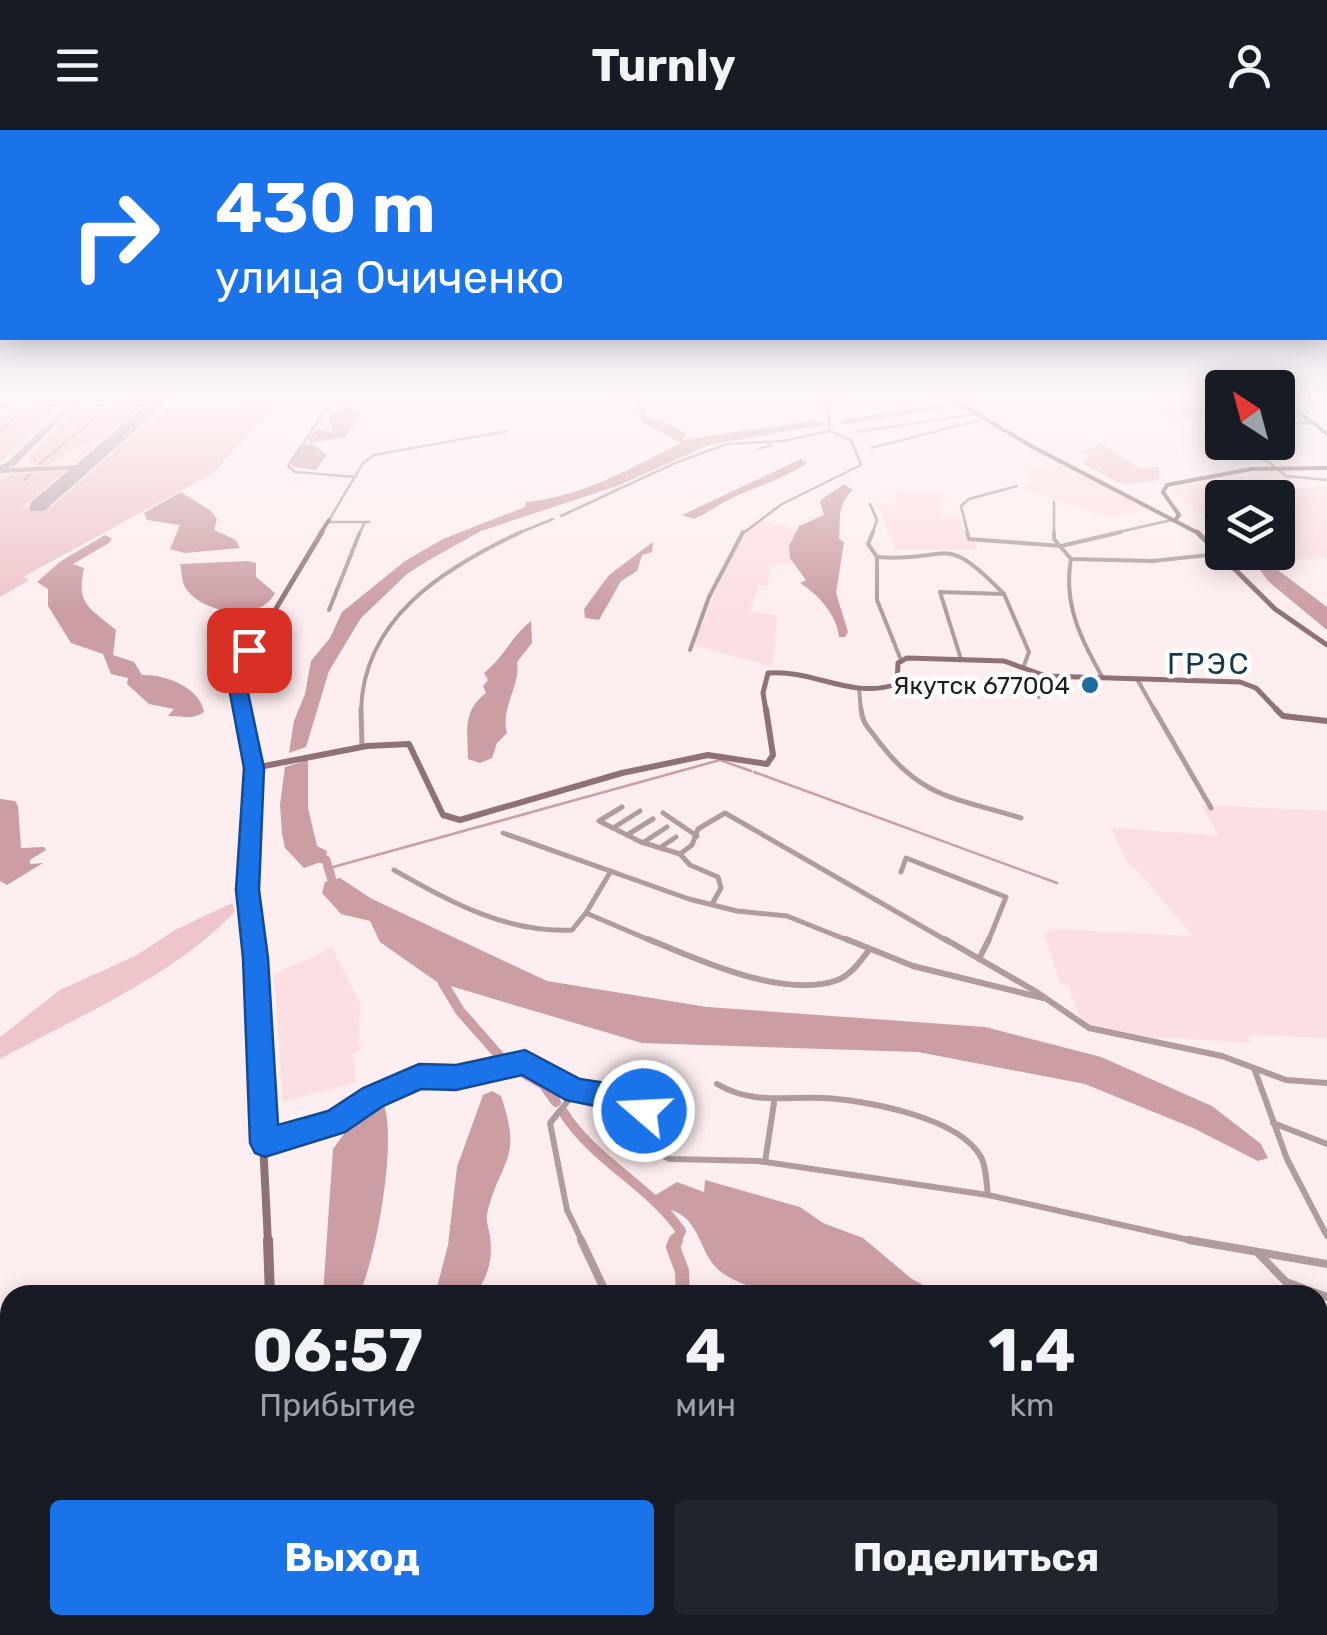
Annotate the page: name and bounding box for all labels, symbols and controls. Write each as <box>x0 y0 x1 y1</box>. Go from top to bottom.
icon: menu <box>50 38 105 93</box>
icon: person <box>1222 38 1277 93</box>
text: Turnly <box>591 39 736 92</box>
text: 430 m <box>215 167 436 250</box>
icon: right <box>50 170 180 300</box>
text: улица Очиченко <box>215 251 564 304</box>
north arrow <box>1205 370 1295 460</box>
map controls <box>1205 370 1295 570</box>
button: layers <box>1205 480 1295 570</box>
pin <box>207 608 292 693</box>
icon: arrive <box>222 623 277 678</box>
district label: ГРЭС <box>1167 646 1251 682</box>
place label: Якутск 677004 <box>893 671 1070 700</box>
marker: Якутск 677004 <box>1079 674 1101 696</box>
position arrow <box>592 1059 696 1163</box>
text: 06:57 <box>252 1315 423 1386</box>
text: 4 <box>685 1315 726 1386</box>
text: 1.4 <box>988 1315 1076 1386</box>
text: Прибытие <box>259 1386 416 1424</box>
text: мин <box>675 1386 736 1424</box>
text: km <box>1009 1386 1054 1424</box>
button: Выход <box>50 1500 654 1615</box>
button: Поделиться <box>674 1500 1278 1615</box>

